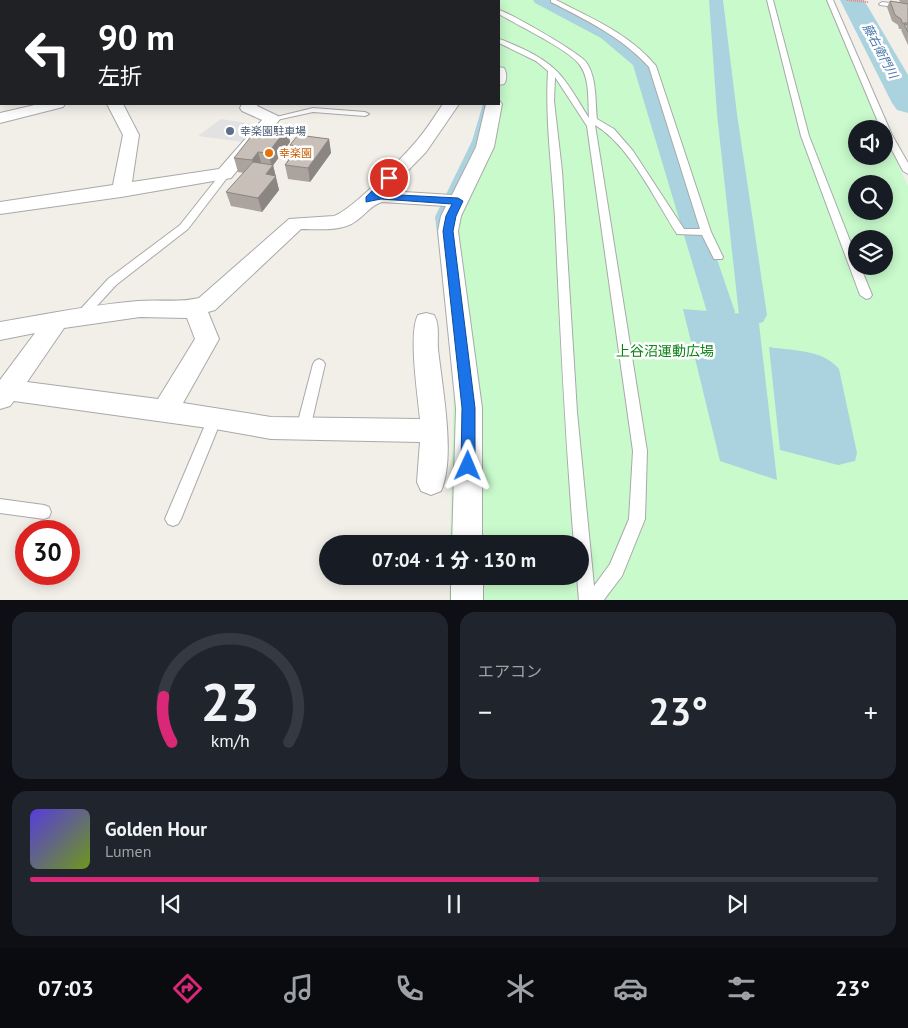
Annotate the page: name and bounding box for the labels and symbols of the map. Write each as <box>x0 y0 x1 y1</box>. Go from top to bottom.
water label: 藤右衛門川 <box>860 21 902 83</box>
place label: 幸楽園駐車場 <box>240 124 306 138</box>
marker: 幸楽園駐車場 <box>224 125 236 137</box>
place label: 幸楽園 <box>279 146 312 160</box>
marker: 幸楽園 <box>263 147 275 159</box>
pin <box>368 157 410 199</box>
park label: 上谷沼運動広場 <box>616 342 714 360</box>
position arrow <box>441 439 493 491</box>
speed limit sign: 30 <box>15 520 80 585</box>

